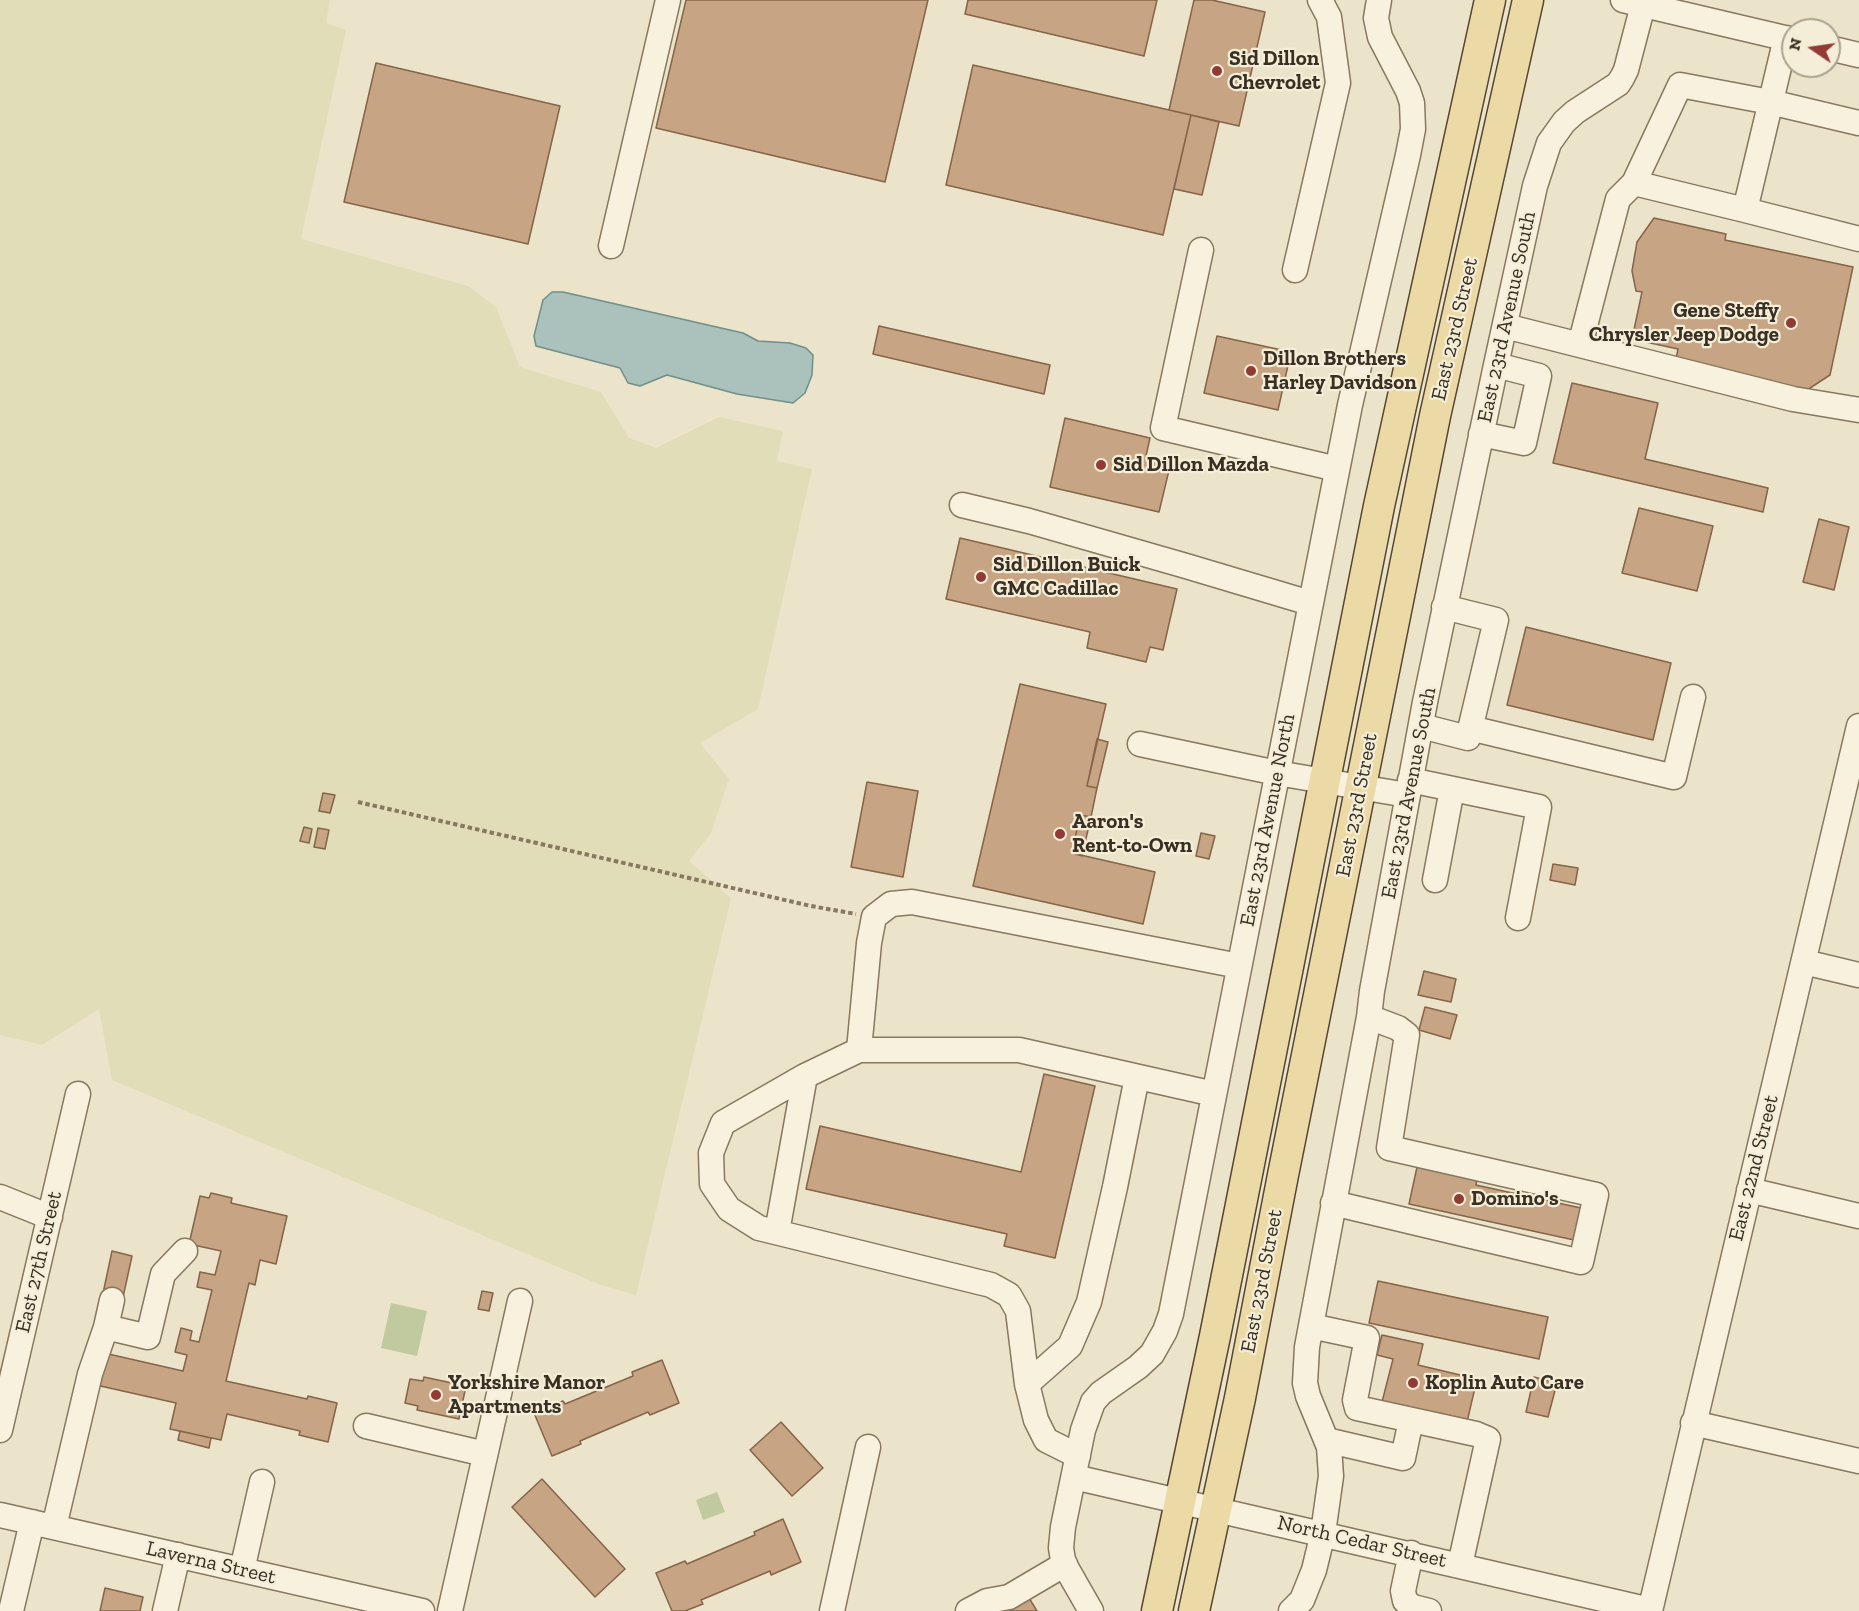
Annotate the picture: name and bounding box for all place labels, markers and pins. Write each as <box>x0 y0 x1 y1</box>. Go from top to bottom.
place label: Sid Dillon Chevrolet <box>1229 46 1320 96</box>
marker: Sid Dillon Chevrolet <box>1210 64 1224 78</box>
place label: Gene Steffy Chrysler Jeep Dodge <box>1589 298 1779 348</box>
marker: Gene Steffy Chrysler Jeep Dodge <box>1784 316 1798 330</box>
place label: Dillon Brothers Harley Davidson <box>1263 346 1417 396</box>
marker: Dillon Brothers Harley Davidson <box>1244 364 1258 378</box>
place label: Sid Dillon Mazda <box>1113 452 1269 478</box>
marker: Sid Dillon Mazda <box>1094 458 1108 472</box>
place label: Sid Dillon Buick GMC Cadillac <box>993 552 1140 602</box>
marker: Sid Dillon Buick GMC Cadillac <box>974 570 988 584</box>
place label: Aaron's Rent-to-Own <box>1072 809 1192 859</box>
marker: Aaron's Rent-to-Own <box>1053 827 1067 841</box>
place label: Domino's <box>1471 1186 1559 1212</box>
marker: Domino's <box>1452 1192 1466 1206</box>
place label: Yorkshire Manor Apartments <box>448 1370 605 1420</box>
place label: Koplin Auto Care <box>1425 1370 1584 1396</box>
marker: Koplin Auto Care <box>1406 1376 1420 1390</box>
marker: Yorkshire Manor Apartments <box>429 1388 443 1402</box>

